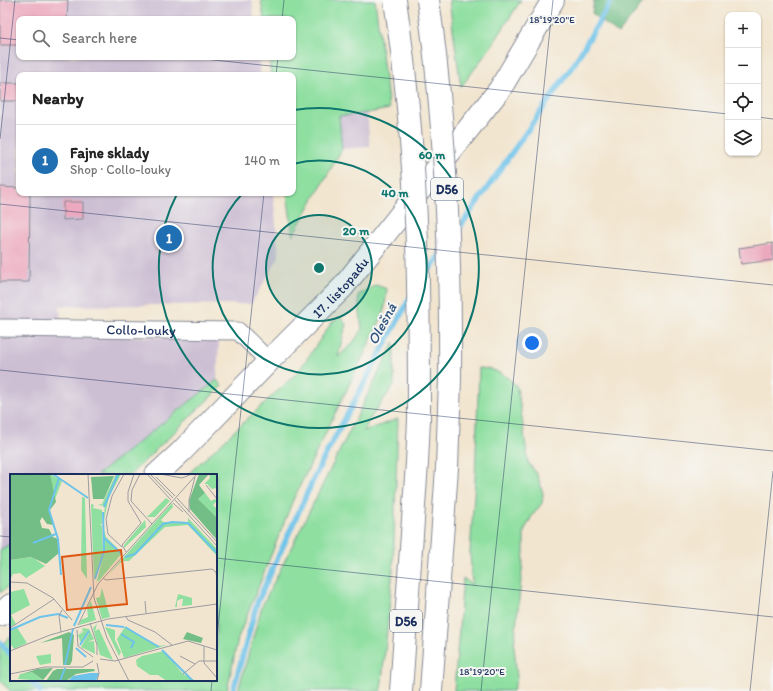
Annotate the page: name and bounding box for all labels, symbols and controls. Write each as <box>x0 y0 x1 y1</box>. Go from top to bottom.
map controls <box>725 12 761 156</box>
button: + <box>725 12 761 48</box>
text: 18°19'20"E <box>529 13 575 26</box>
search box <box>16 16 296 60</box>
icon: search <box>30 27 52 49</box>
text: Search here <box>62 29 137 47</box>
button: − <box>725 48 761 84</box>
button: locate <box>725 84 761 120</box>
text: Nearby <box>32 88 84 108</box>
button: layers <box>725 120 761 156</box>
text: Fajne sklady <box>70 144 149 162</box>
text: 60 m <box>419 148 446 162</box>
text: 1 <box>42 153 48 168</box>
text: 140 m <box>244 153 280 168</box>
text: Shop · Collo-louky <box>70 162 171 177</box>
road number: D56 <box>431 178 463 200</box>
text: 40 m <box>381 186 410 200</box>
pin: 1 <box>156 223 182 253</box>
text: 20 m <box>343 224 370 238</box>
street label: 17. listopadu <box>309 254 373 322</box>
centre of rings <box>312 261 326 275</box>
water label: Olešná <box>364 300 401 348</box>
street label: Collo-louky <box>106 321 176 339</box>
your location <box>522 333 542 353</box>
inset map <box>10 474 217 681</box>
road number: D56 <box>390 610 422 632</box>
text: 18°19'20"E <box>459 665 505 678</box>

